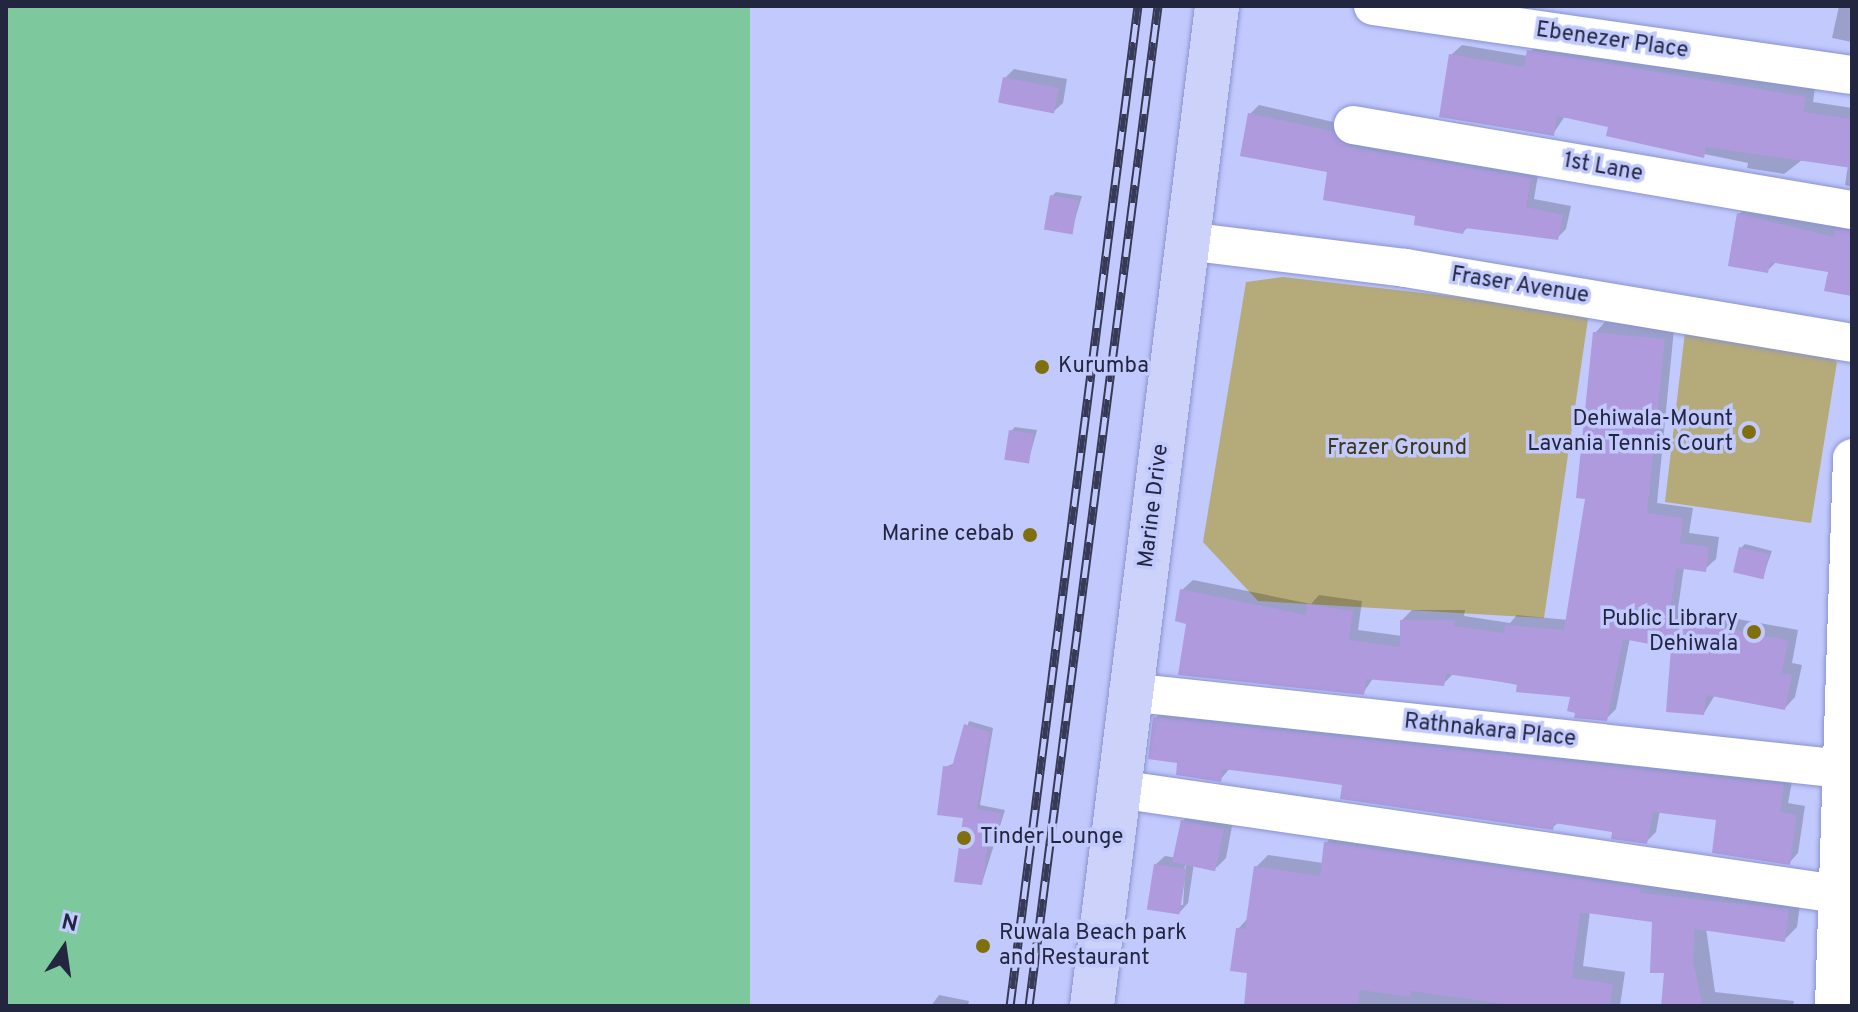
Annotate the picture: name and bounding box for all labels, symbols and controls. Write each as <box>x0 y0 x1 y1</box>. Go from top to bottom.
street label: Ebenezer Place <box>1534 17 1690 65</box>
street label: 1st Lane <box>1561 148 1645 188</box>
street label: Fraser Avenue <box>1449 262 1591 310</box>
place label: Kurumba <box>1058 354 1149 380</box>
marker: Kurumba <box>1033 358 1051 376</box>
place label: Dehiwala-Mount Lavania Tennis Court <box>1526 406 1733 458</box>
marker: Dehiwala-Mount Lavania Tennis Court <box>1740 423 1758 441</box>
park label: Frazer Ground <box>1327 436 1467 462</box>
street label: Marine Drive <box>1133 442 1175 570</box>
place label: Marine cebab <box>882 522 1014 548</box>
marker: Marine cebab <box>1021 526 1039 544</box>
place label: Public Library Dehiwala <box>1602 606 1738 658</box>
marker: Public Library Dehiwala <box>1745 623 1763 641</box>
street label: Rathnakara Place <box>1403 709 1577 753</box>
place label: Tinder Lounge <box>980 825 1123 851</box>
marker: Tinder Lounge <box>955 829 973 847</box>
north arrow <box>24 908 104 988</box>
text: N <box>59 909 80 939</box>
place label: Ruwala Beach park and Restaurant <box>999 920 1187 972</box>
marker: Ruwala Beach park and Restaurant <box>974 937 992 955</box>

